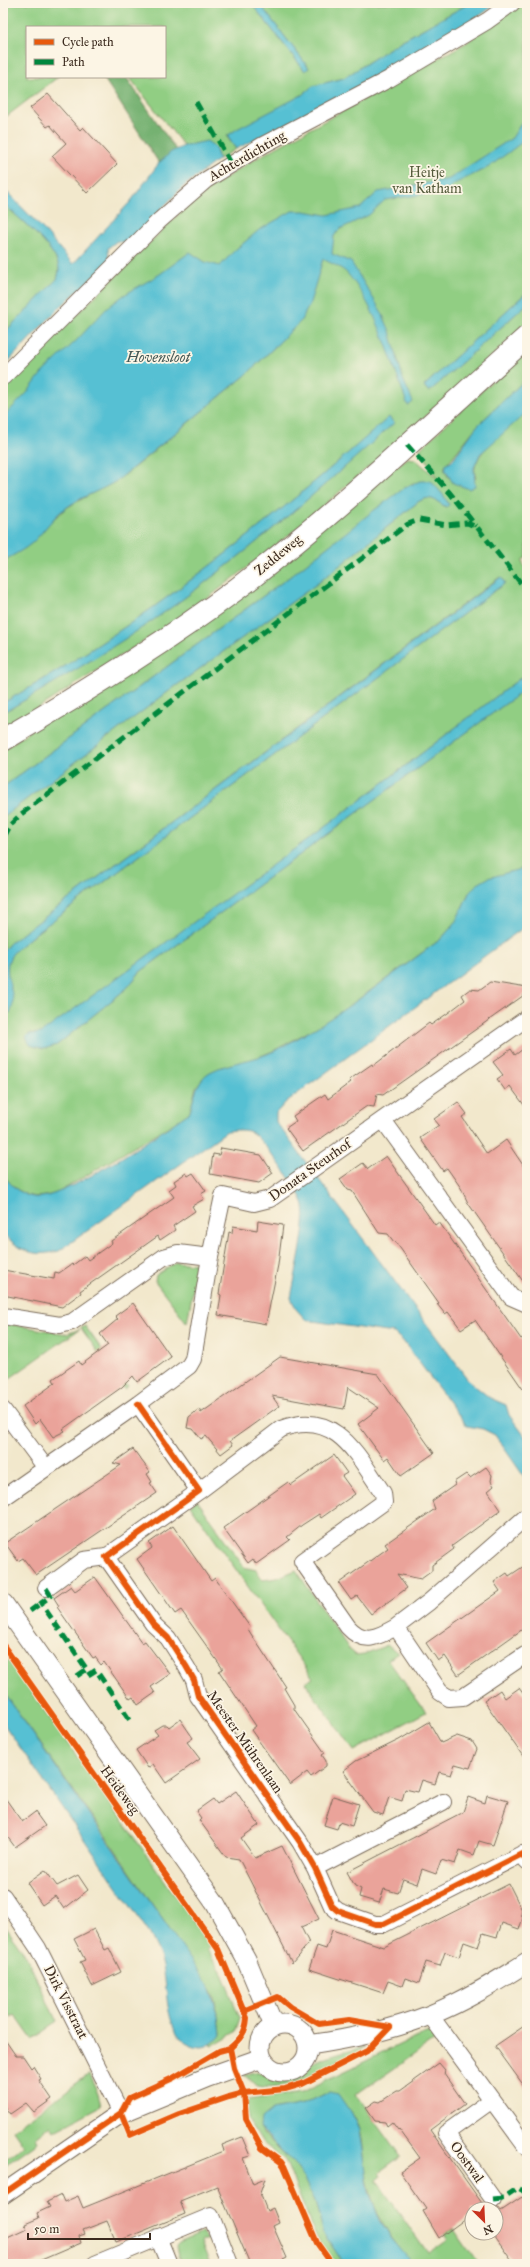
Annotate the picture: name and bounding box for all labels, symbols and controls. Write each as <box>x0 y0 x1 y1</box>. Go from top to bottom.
legend <box>26 26 166 78</box>
text: Cycle path <box>62 35 114 49</box>
text: Path <box>62 55 85 69</box>
street label: Achterdichting <box>205 127 289 185</box>
park label: Heitje van Katham <box>391 164 462 197</box>
water label: Hovensloot <box>125 348 191 366</box>
street label: Zeddeweg <box>251 531 305 579</box>
street label: Donata Steurhof <box>266 1134 356 1205</box>
street label: Meester Mührenlaan <box>203 1687 287 1797</box>
street label: Heideweg <box>97 1762 144 1818</box>
street label: Dirk Visstraat <box>40 1962 92 2042</box>
street label: Oostwal <box>446 2138 488 2186</box>
north arrow <box>464 2201 504 2241</box>
scale bar <box>28 2215 150 2241</box>
text: 50 m <box>34 2222 59 2236</box>
text: N <box>480 2222 495 2238</box>

